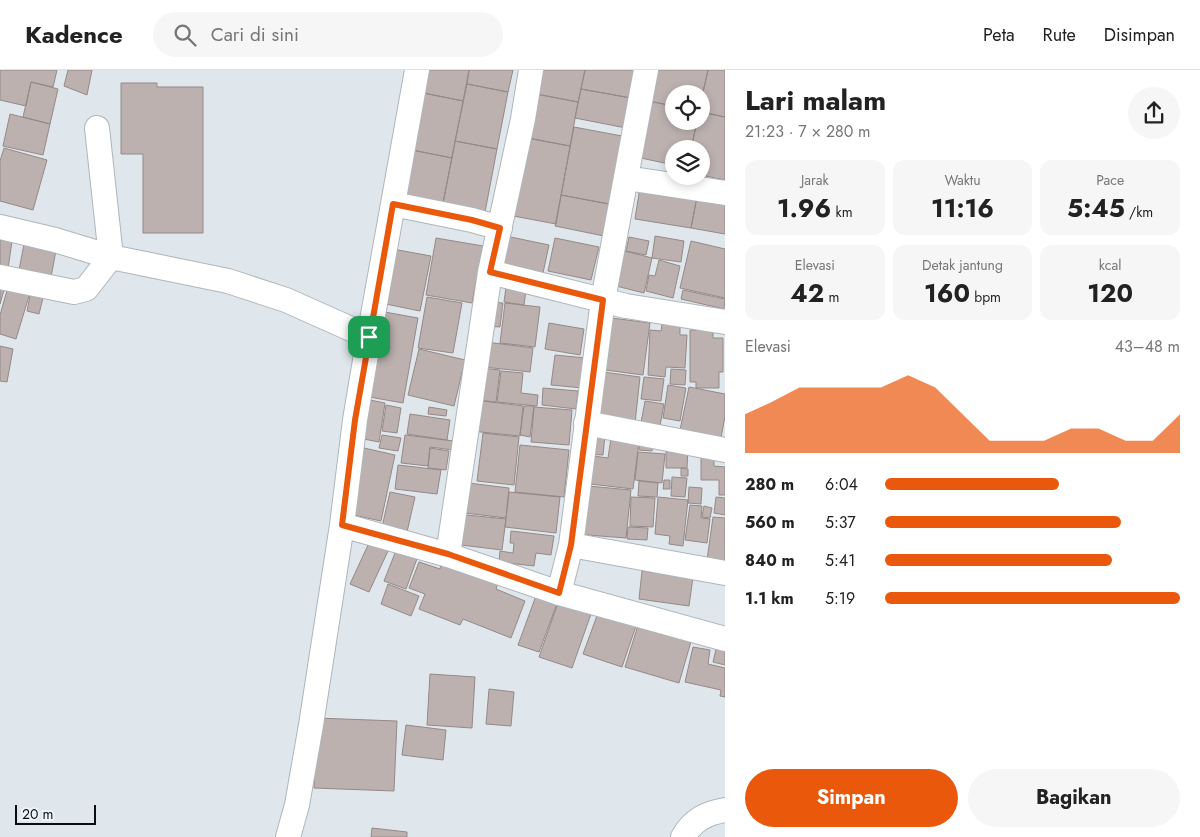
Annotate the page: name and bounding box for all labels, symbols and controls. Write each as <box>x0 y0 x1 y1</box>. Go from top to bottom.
search box <box>153 12 503 57</box>
text: Kadence <box>25 17 123 52</box>
icon: search <box>171 21 199 49</box>
text: Cari di sini <box>211 21 299 48</box>
text: Peta <box>983 22 1015 48</box>
text: Rute <box>1043 22 1076 48</box>
text: Disimpan <box>1104 22 1175 48</box>
text: Lari malam <box>745 80 886 121</box>
map controls <box>665 85 710 185</box>
button: locate <box>665 85 710 130</box>
button: share <box>1128 87 1180 139</box>
text: 21:23 · 7 × 280 m <box>745 120 871 143</box>
button: layers <box>665 140 710 185</box>
text: Jarak <box>801 170 829 190</box>
text: Waktu <box>944 170 981 190</box>
text: Pace <box>1096 170 1124 190</box>
text: 1.96 <box>777 190 831 226</box>
text: 11:16 <box>931 190 994 226</box>
text: 5:45 <box>1067 190 1125 226</box>
text: km <box>831 202 853 222</box>
text: /km <box>1125 202 1153 222</box>
text: Elevasi <box>795 255 835 275</box>
text: Detak jantung <box>922 255 1003 275</box>
text: kcal <box>1099 255 1121 275</box>
text: 42 <box>790 275 824 311</box>
text: 160 <box>924 275 970 311</box>
text: 120 <box>1087 275 1133 311</box>
text: m <box>824 287 839 307</box>
text: bpm <box>970 287 1001 307</box>
pin <box>348 316 390 358</box>
icon: arrive <box>355 323 383 351</box>
text: Elevasi <box>745 335 791 358</box>
text: 43–48 m <box>1115 335 1180 358</box>
text: 280 m <box>745 473 794 496</box>
text: 6:04 <box>825 473 858 496</box>
text: 560 m <box>745 511 795 534</box>
text: 5:37 <box>825 511 856 534</box>
text: 840 m <box>745 549 795 572</box>
text: 5:41 <box>825 549 855 572</box>
text: 1.1 km <box>745 587 794 610</box>
text: 5:19 <box>825 587 855 610</box>
button: Simpan <box>745 769 958 827</box>
button: Bagikan <box>968 769 1180 827</box>
scale bar <box>15 802 96 825</box>
text: 20 m <box>22 804 54 824</box>

